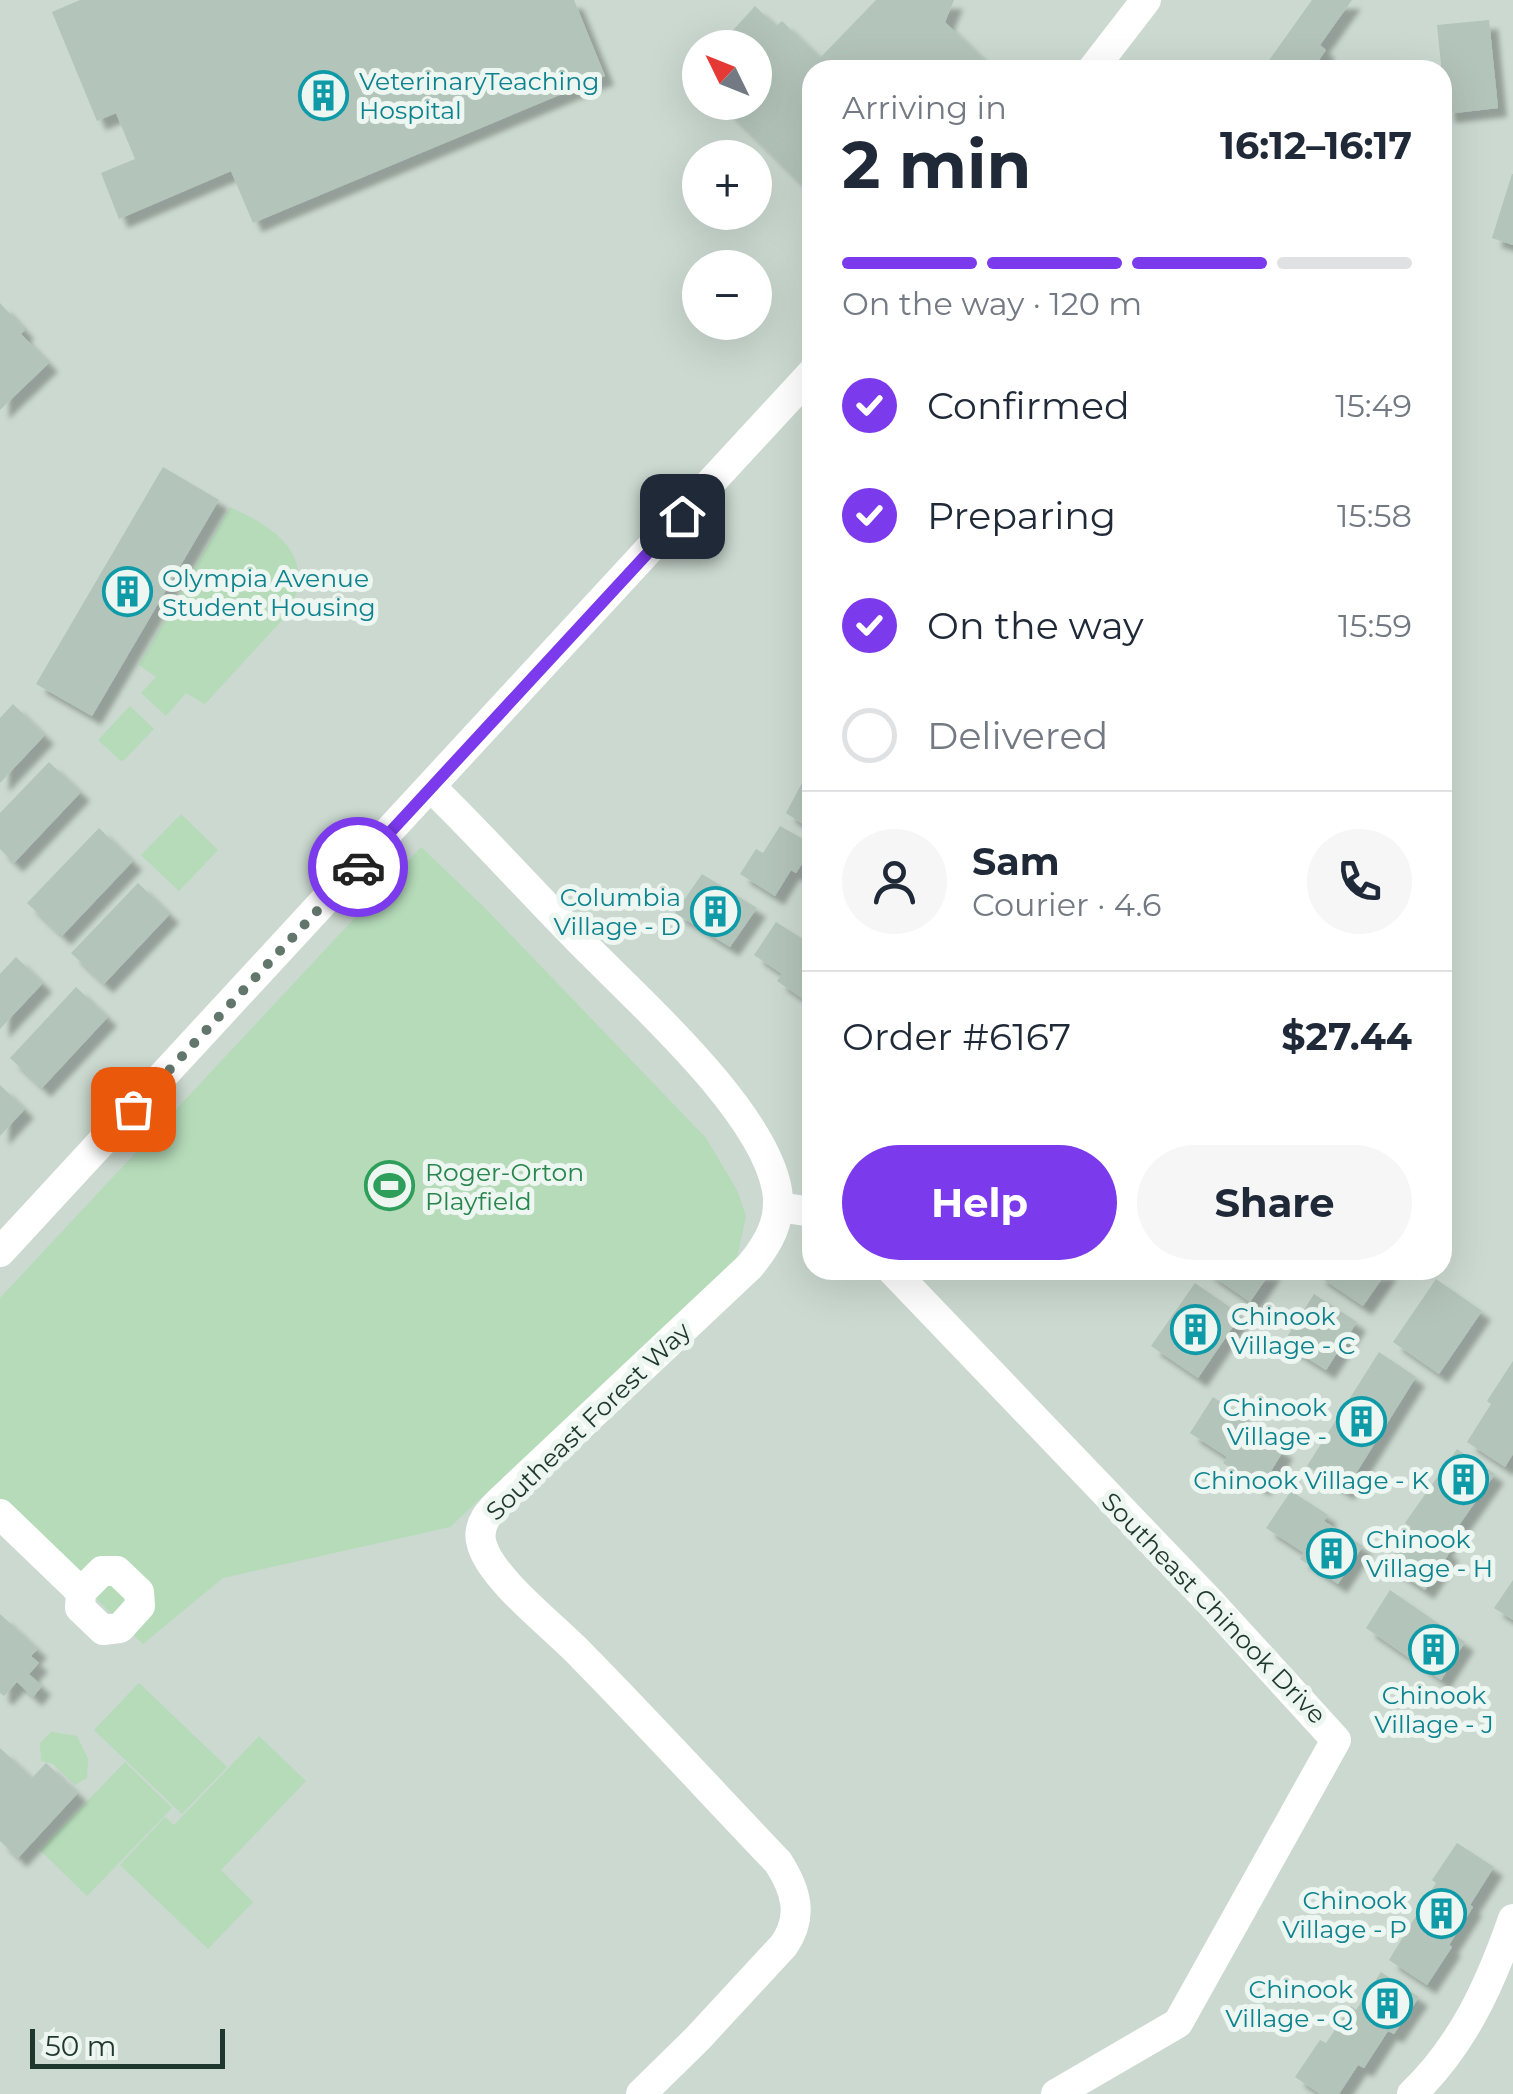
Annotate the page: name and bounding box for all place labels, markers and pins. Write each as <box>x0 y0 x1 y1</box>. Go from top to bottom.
place label: VeterinaryTeaching Hospital <box>359 66 599 125</box>
building icon: VeterinaryTeaching Hospital <box>298 69 350 121</box>
pin <box>640 474 725 559</box>
place label: Olympia Avenue Student Housing <box>162 563 376 622</box>
building icon: Olympia Avenue Student Housing <box>101 566 153 618</box>
place label: Columbia Village - D <box>554 882 681 941</box>
building icon: Columbia Village - D <box>690 885 742 937</box>
pin <box>91 1067 176 1152</box>
place label: Roger-Orton Playfield <box>425 1157 584 1216</box>
sports icon: Roger-Orton Playfield <box>364 1160 416 1212</box>
place label: Chinook Village - C <box>1231 1301 1356 1360</box>
building icon: Chinook Village - C <box>1170 1304 1222 1356</box>
place label: Chinook Village - <box>1222 1392 1327 1451</box>
building icon: Chinook Village - <box>1336 1395 1388 1447</box>
building icon: Chinook Village - K <box>1438 1454 1490 1506</box>
place label: Chinook Village - K <box>1193 1465 1429 1495</box>
place label: Chinook Village - H <box>1366 1524 1493 1583</box>
building icon: Chinook Village - H <box>1305 1527 1357 1579</box>
building icon: Chinook Village - J <box>1408 1623 1460 1675</box>
place label: Chinook Village - J <box>1374 1680 1494 1739</box>
place label: Chinook Village - P <box>1282 1885 1407 1944</box>
building icon: Chinook Village - P <box>1416 1888 1468 1940</box>
place label: Chinook Village - Q <box>1225 1974 1353 2033</box>
building icon: Chinook Village - Q <box>1362 1977 1414 2029</box>

